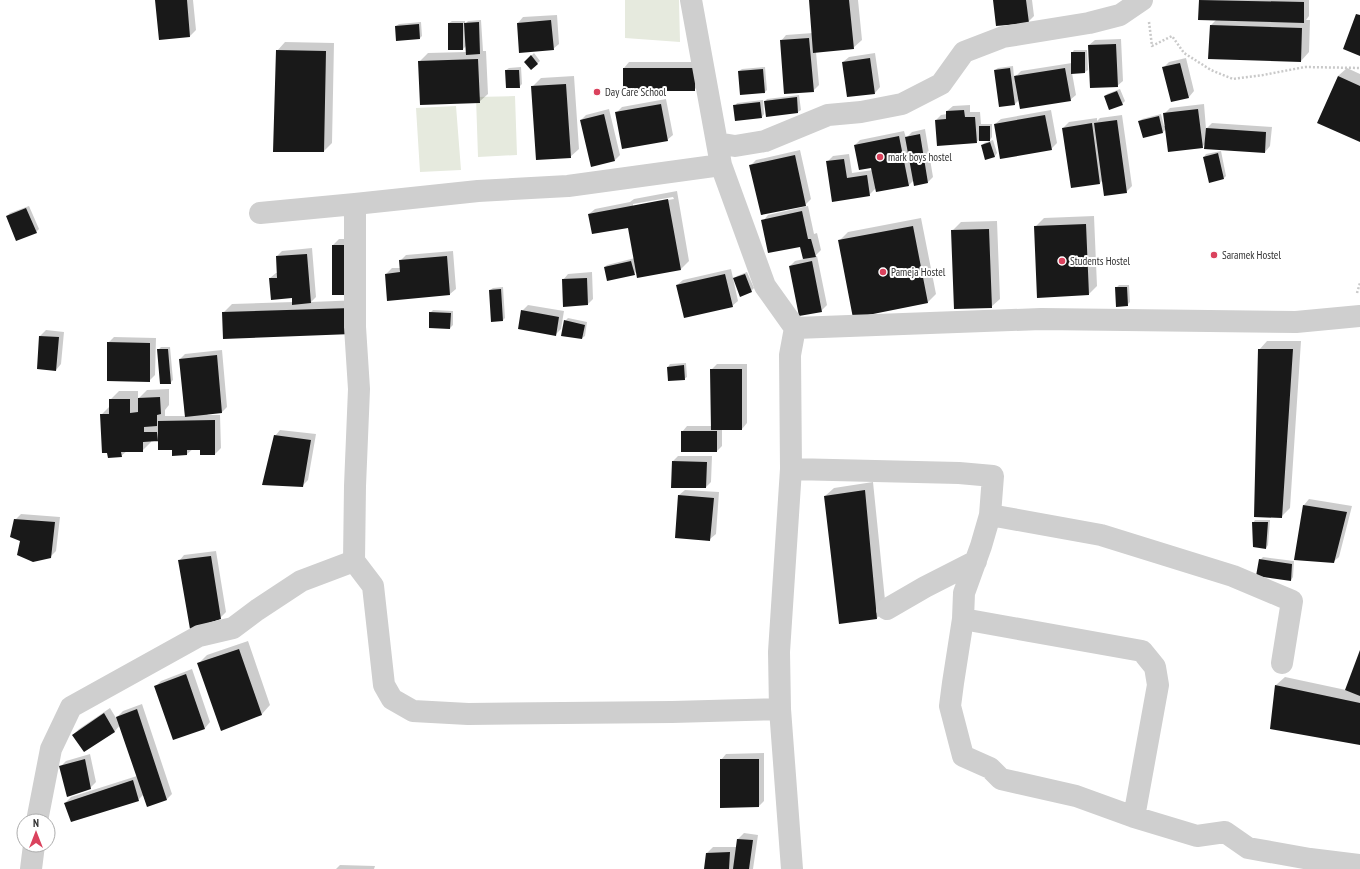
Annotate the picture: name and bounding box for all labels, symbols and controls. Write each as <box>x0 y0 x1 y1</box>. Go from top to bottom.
place label: Day Care School <box>605 85 666 99</box>
marker: Day Care School <box>592 87 602 97</box>
place label: mark boys hostel <box>888 150 952 164</box>
marker: mark boys hostel <box>875 152 885 162</box>
place label: Saramek Hostel <box>1222 248 1281 262</box>
marker: Saramek Hostel <box>1209 250 1219 260</box>
place label: Students Hostel <box>1070 254 1131 268</box>
marker: Students Hostel <box>1057 256 1067 266</box>
place label: Pameja Hostel <box>891 265 946 279</box>
marker: Pameja Hostel <box>878 267 888 277</box>
north arrow <box>16 813 56 853</box>
text: N <box>33 816 39 830</box>

